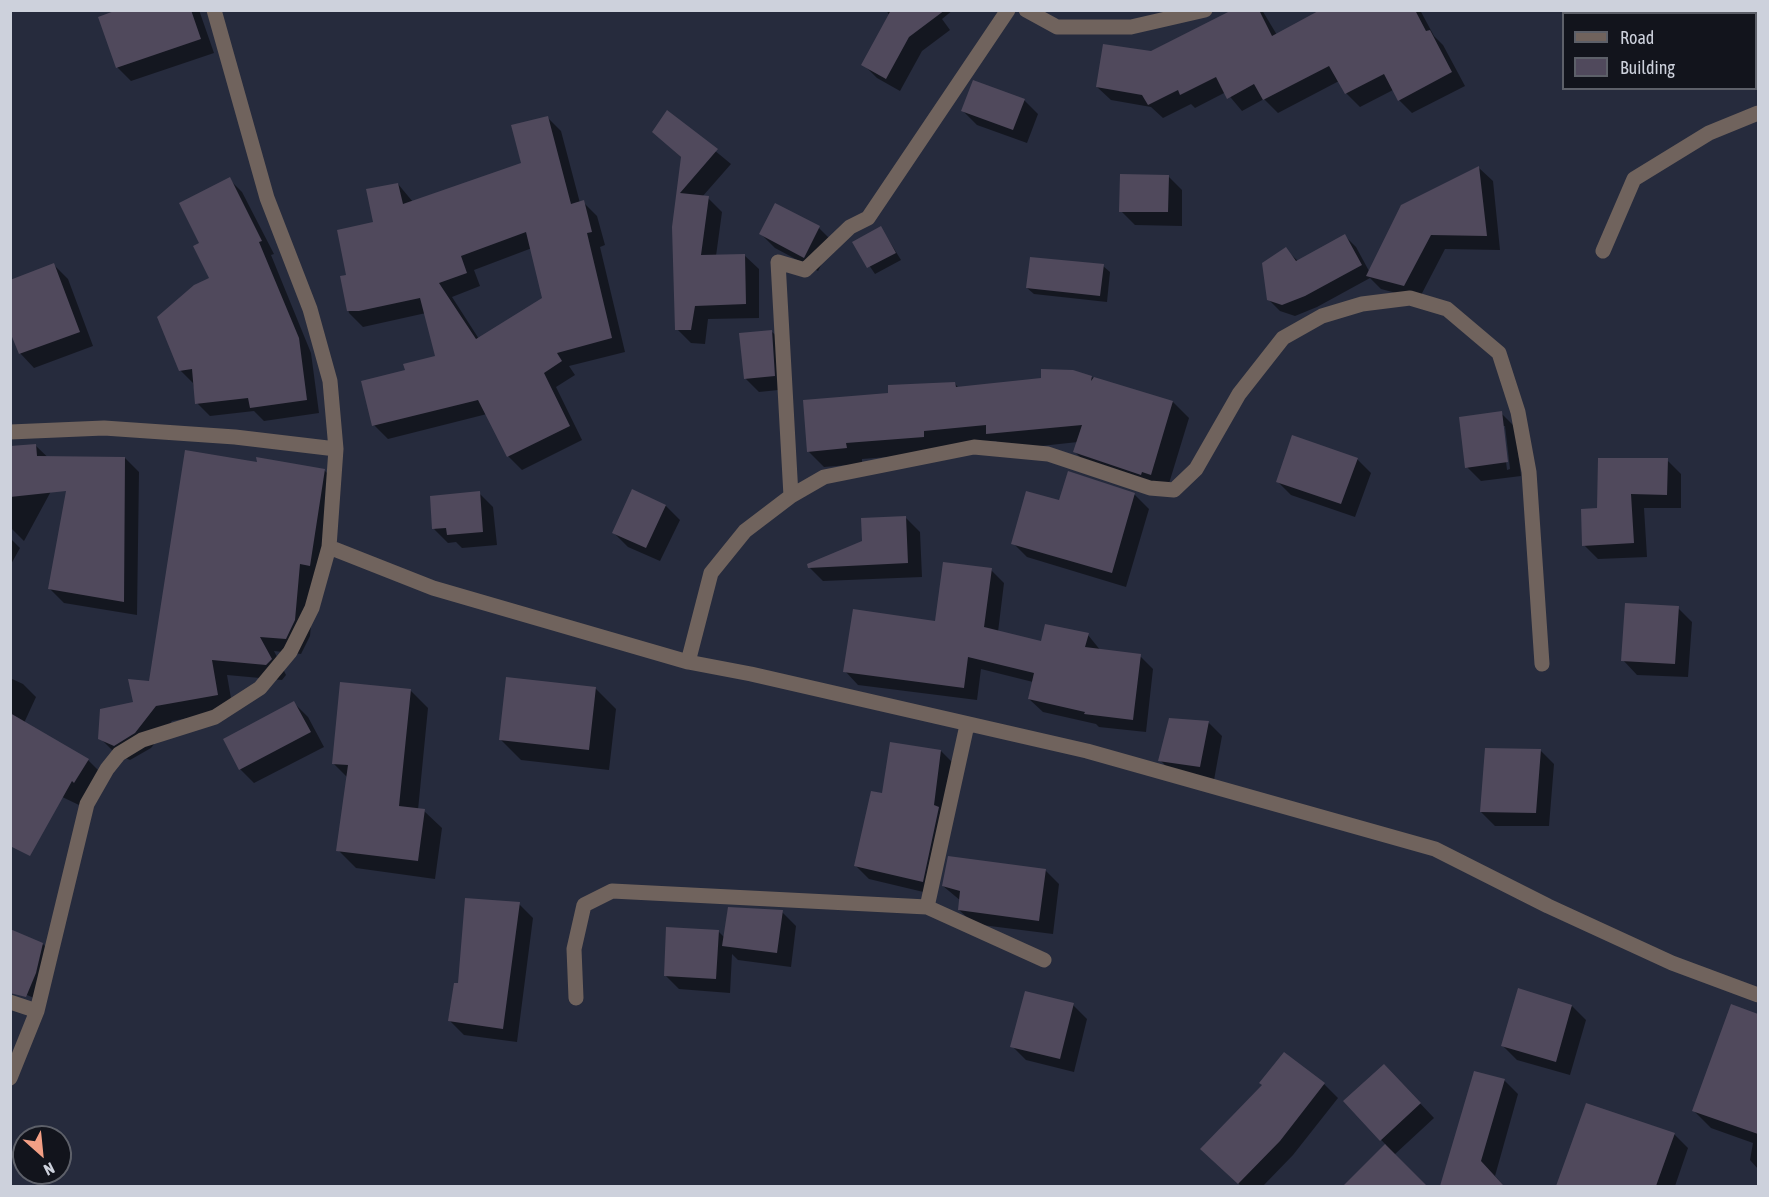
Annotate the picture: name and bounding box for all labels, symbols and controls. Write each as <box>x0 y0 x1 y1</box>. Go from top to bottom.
legend <box>1562 12 1757 90</box>
text: Road <box>1620 27 1654 48</box>
text: Building <box>1620 57 1675 78</box>
north arrow <box>12 1125 72 1185</box>
text: N <box>41 1159 58 1179</box>

